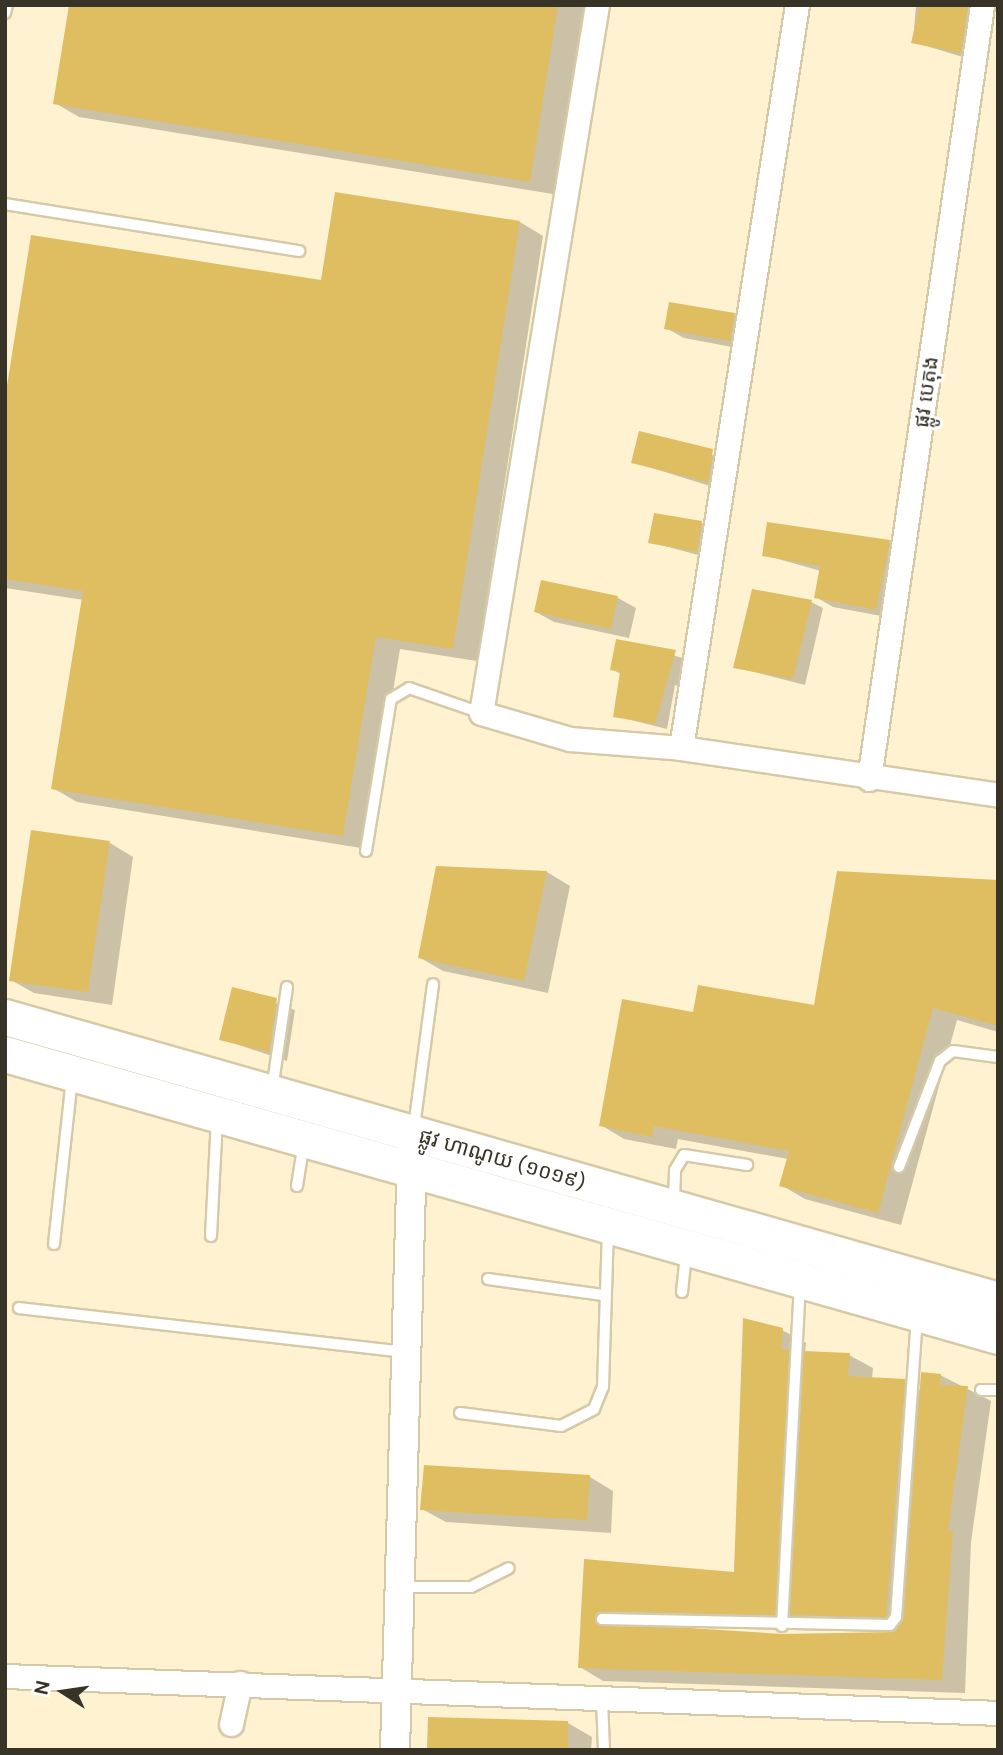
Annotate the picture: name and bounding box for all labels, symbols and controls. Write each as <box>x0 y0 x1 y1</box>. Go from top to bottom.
street label: ផ្លូវ បេតុង <box>909 355 943 429</box>
street label: ផ្លូវ ហាណូយ (១០១៩) <box>416 1123 588 1195</box>
north arrow <box>28 1657 98 1727</box>
text: N <box>28 1678 56 1697</box>

